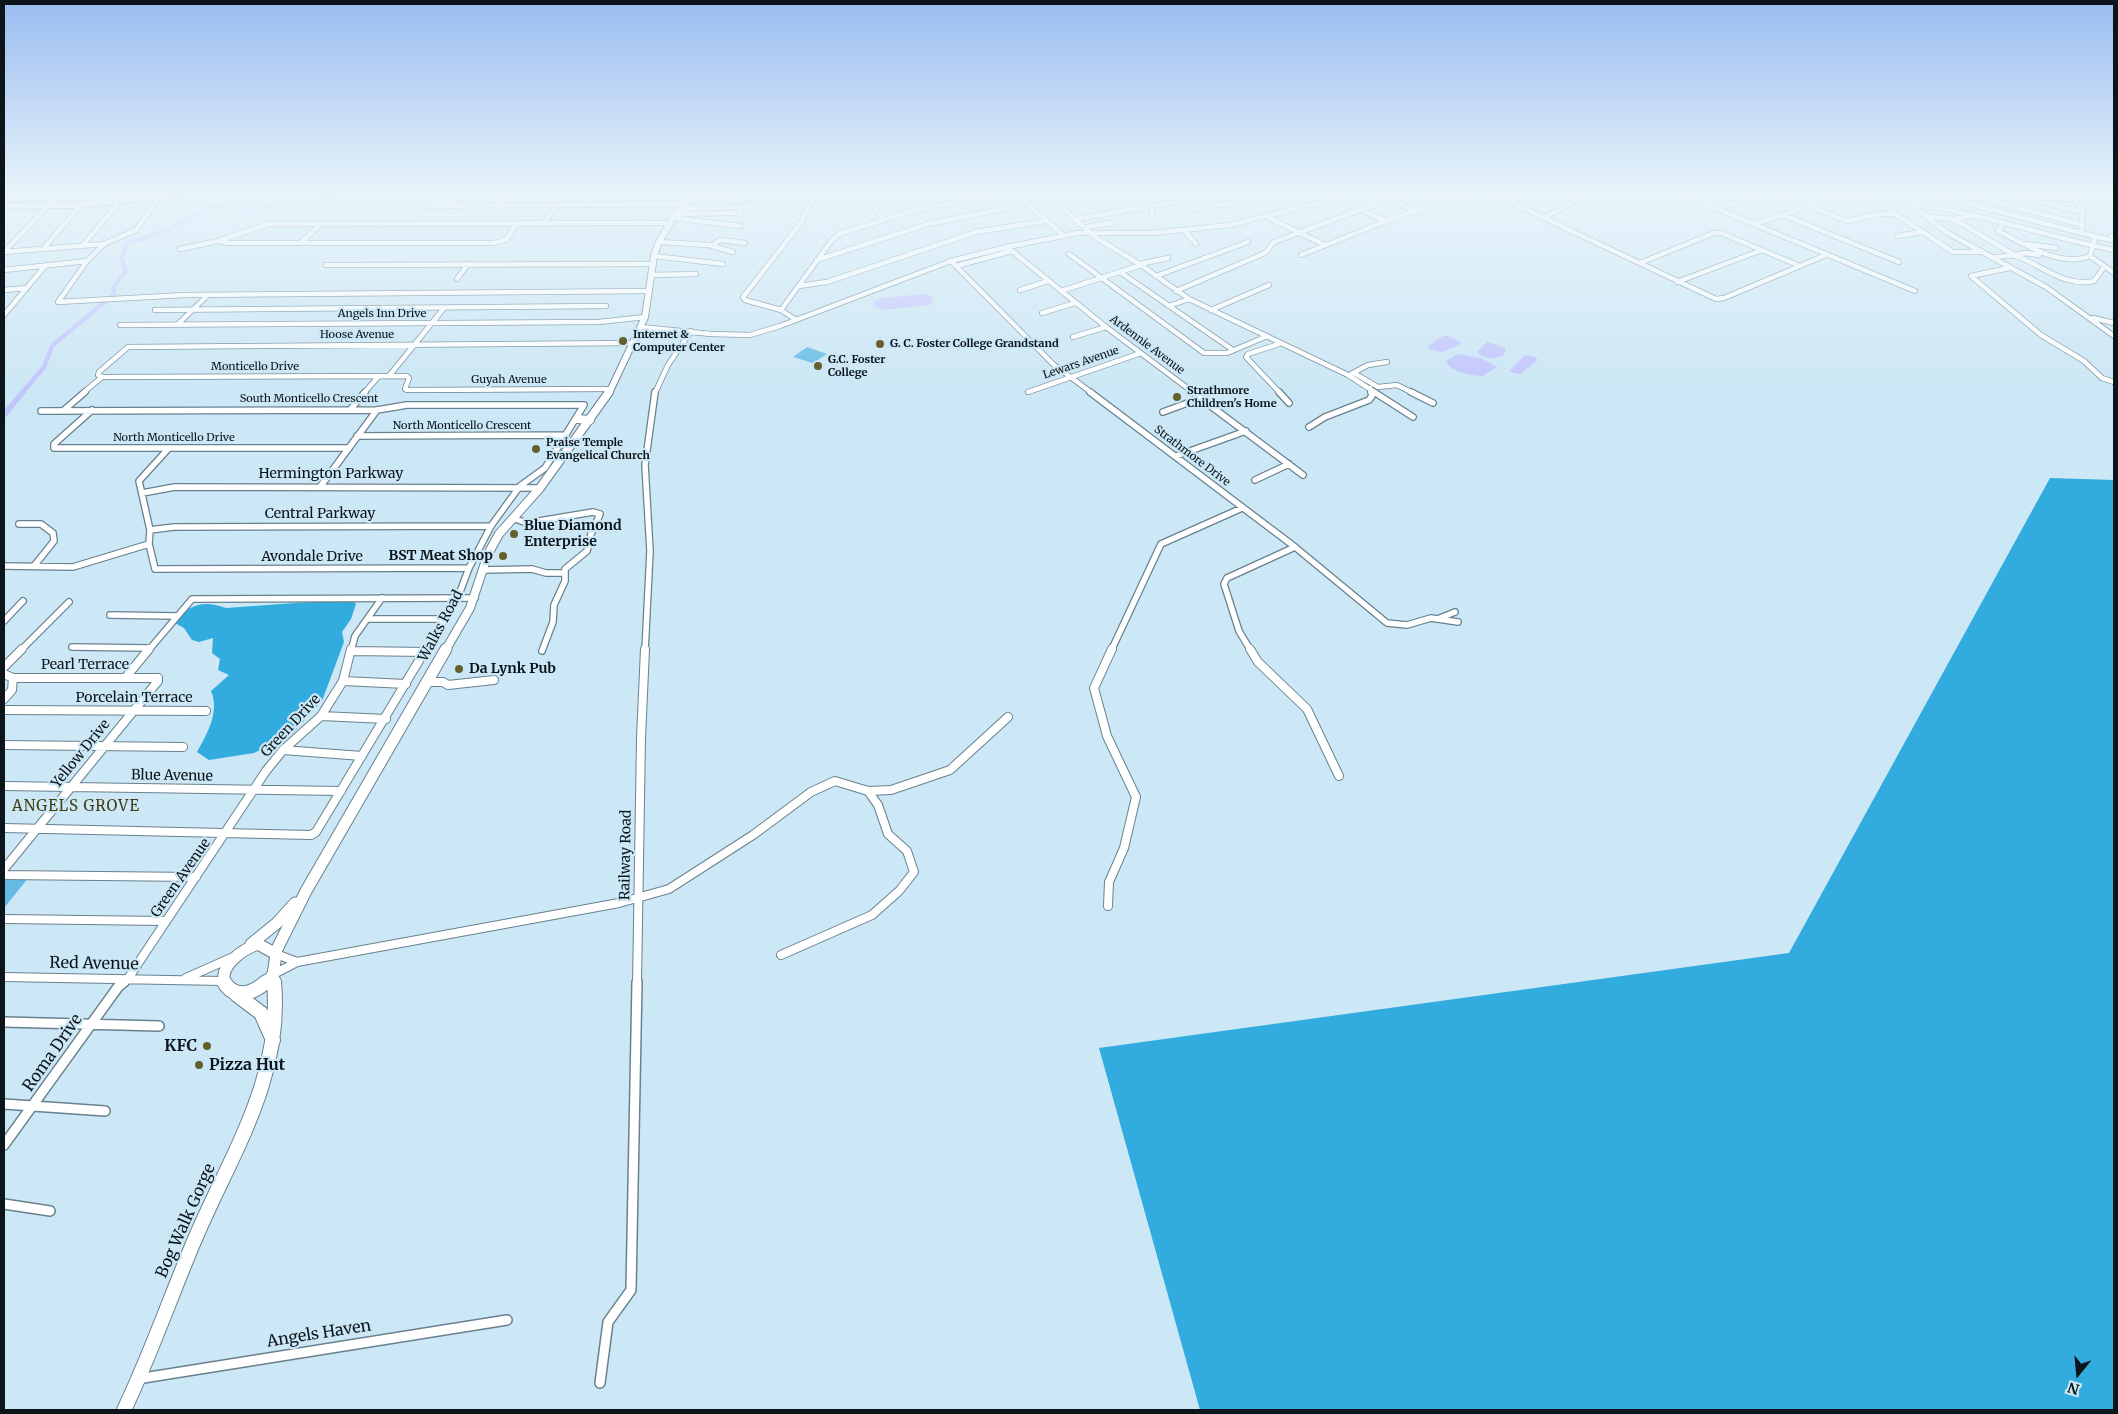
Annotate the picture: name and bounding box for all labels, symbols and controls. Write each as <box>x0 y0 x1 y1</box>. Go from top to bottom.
street label: Angels Inn Drive <box>338 307 426 321</box>
street label: Ardennie Avenue <box>1107 313 1187 377</box>
street label: Hoose Avenue <box>320 328 394 342</box>
place label: Internet & Computer Center <box>633 328 725 354</box>
marker: Internet & Computer Center <box>617 335 629 347</box>
place label: G. C. Foster College Grandstand <box>890 337 1059 351</box>
marker: G. C. Foster College Grandstand <box>874 338 886 350</box>
street label: Lewars Avenue <box>1041 344 1121 382</box>
place label: G.C. Foster College <box>828 353 885 379</box>
street label: Monticello Drive <box>211 360 299 374</box>
marker: G.C. Foster College <box>812 360 824 372</box>
street label: Guyah Avenue <box>471 373 547 387</box>
place label: Strathmore Children's Home <box>1187 384 1277 410</box>
marker: Strathmore Children's Home <box>1171 391 1183 403</box>
street label: South Monticello Crescent <box>240 392 378 406</box>
street label: North Monticello Crescent <box>393 419 531 433</box>
street label: Strathmore Drive <box>1151 423 1233 489</box>
street label: North Monticello Drive <box>113 431 235 445</box>
place label: Praise Temple Evangelical Church <box>546 436 650 462</box>
marker: Praise Temple Evangelical Church <box>530 443 542 455</box>
street label: Hermington Parkway <box>258 466 404 482</box>
street label: Central Parkway <box>265 506 375 522</box>
place label: Blue Diamond Enterprise <box>524 518 622 550</box>
marker: Blue Diamond Enterprise <box>508 528 520 540</box>
place label: BST Meat Shop <box>388 548 493 564</box>
street label: Avondale Drive <box>261 549 363 565</box>
marker: BST Meat Shop <box>497 550 509 562</box>
street label: Walks Road <box>415 587 467 665</box>
street label: Pearl Terrace <box>41 657 129 673</box>
place label: Da Lynk Pub <box>469 661 556 677</box>
marker: Da Lynk Pub <box>453 663 465 675</box>
street label: Porcelain Terrace <box>76 690 192 706</box>
street label: Green Drive <box>258 691 324 761</box>
street label: Yellow Drive <box>48 716 114 792</box>
street label: Blue Avenue <box>131 767 213 785</box>
district label: ANGELS GROVE <box>11 798 141 816</box>
street label: Railway Road <box>617 810 635 900</box>
street label: Green Avenue <box>148 835 214 921</box>
street label: Red Avenue <box>49 954 139 974</box>
street label: Roma Drive <box>19 1011 87 1095</box>
place label: KFC <box>164 1036 197 1056</box>
marker: KFC <box>201 1040 213 1052</box>
place label: Pizza Hut <box>209 1055 285 1075</box>
marker: Pizza Hut <box>193 1059 205 1071</box>
street label: Bog Walk Gorge <box>152 1161 220 1281</box>
street label: Angels Haven <box>266 1316 372 1352</box>
north arrow <box>2053 1349 2103 1399</box>
text: N <box>2066 1378 2082 1399</box>

